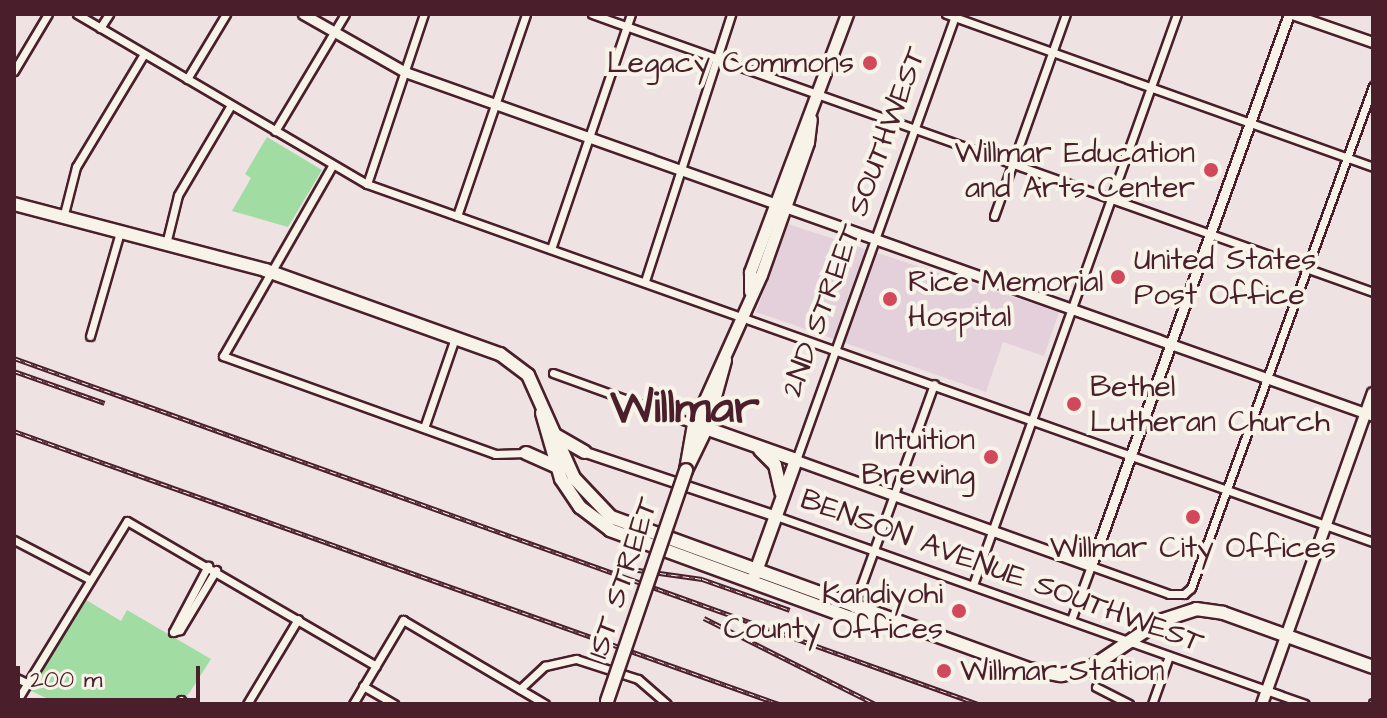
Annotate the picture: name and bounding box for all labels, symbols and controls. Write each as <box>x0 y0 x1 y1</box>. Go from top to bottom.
street label: 2ND STREET SOUTHWEST <box>774 42 934 402</box>
place label: Legacy Commons <box>607 45 854 81</box>
marker: Legacy Commons <box>861 54 879 72</box>
place label: Willmar Education and Arts Center <box>954 135 1195 206</box>
marker: Willmar Education and Arts Center <box>1202 161 1220 179</box>
place label: United States Post Office <box>1134 242 1316 312</box>
place label: Rice Memorial Hospital <box>908 264 1103 334</box>
marker: United States Post Office <box>1109 268 1127 286</box>
marker: Rice Memorial Hospital <box>879 288 901 310</box>
place label: Bethel Lutheran Church <box>1090 369 1330 440</box>
district label: Willmar <box>610 381 760 437</box>
marker: Bethel Lutheran Church <box>1065 395 1083 413</box>
place label: Intuition Brewing <box>862 422 975 492</box>
marker: Intuition Brewing <box>982 448 1000 466</box>
street label: BENSON AVENUE SOUTHWEST <box>796 481 1208 661</box>
street label: 1ST STREET <box>580 493 666 663</box>
marker: Willmar City Offices <box>1184 508 1202 526</box>
place label: Willmar City Offices <box>1050 530 1336 566</box>
place label: Kandiyohi County Offices <box>724 576 943 646</box>
marker: Kandiyohi County Offices <box>950 602 968 620</box>
scale bar <box>20 650 204 700</box>
place label: Willmar Station <box>960 653 1165 689</box>
marker: Willmar Station <box>935 662 953 680</box>
text: 200 m <box>30 663 102 697</box>

